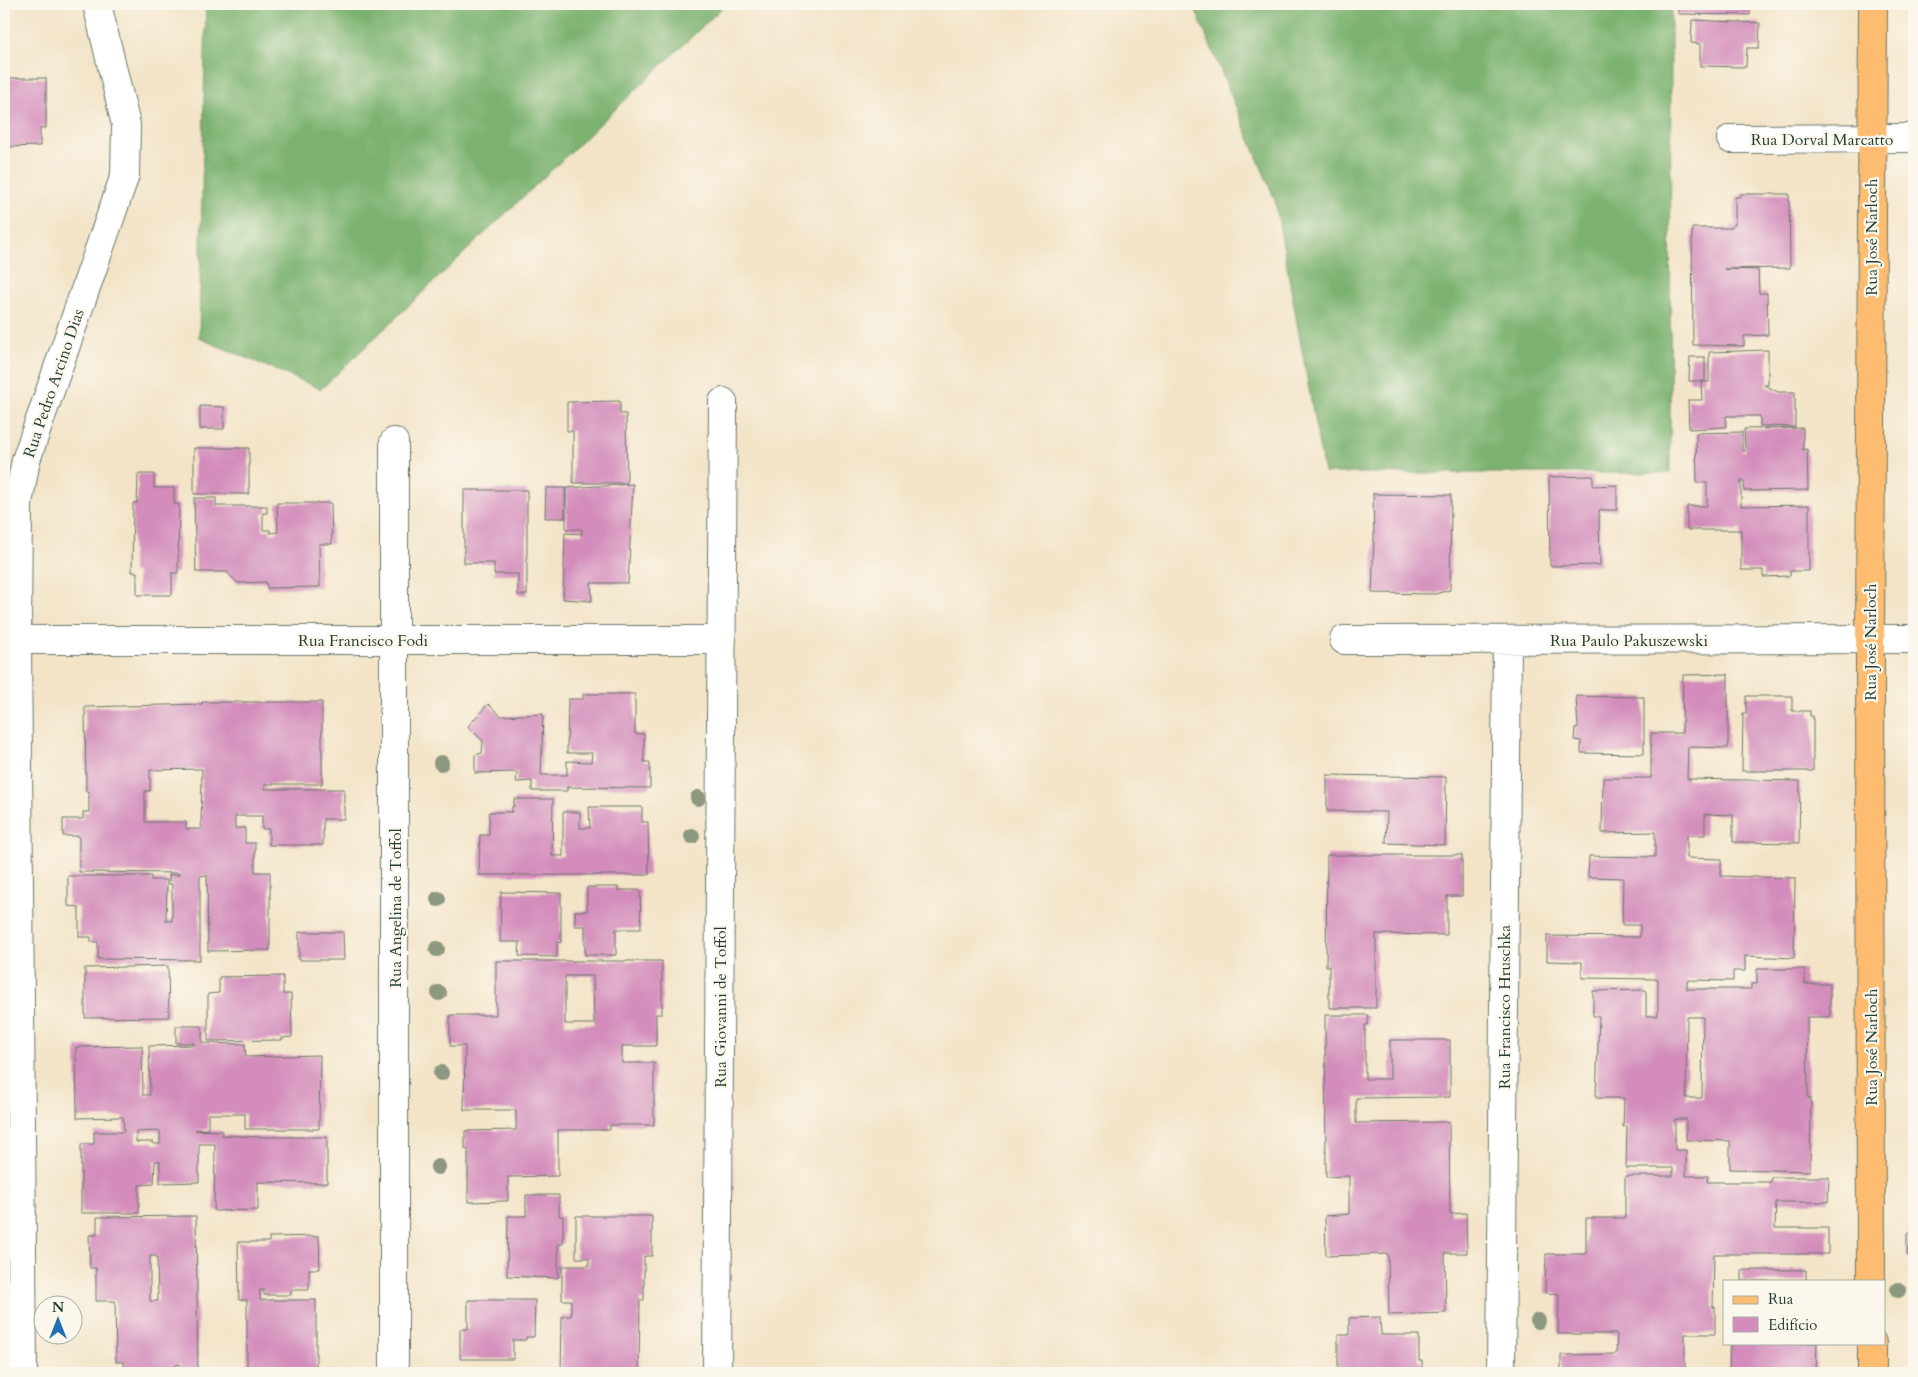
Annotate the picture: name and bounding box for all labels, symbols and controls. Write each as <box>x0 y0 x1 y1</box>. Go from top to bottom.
street label: Rua Dorval Marcatto <box>1751 129 1894 151</box>
street label: Rua José Narloch <box>1861 178 1883 296</box>
street label: Rua Pedro Arcino Dias <box>18 306 90 461</box>
street label: Rua José Narloch <box>1860 583 1882 701</box>
street label: Rua Francisco Fodi <box>298 630 429 652</box>
street label: Rua Paulo Pakuszewski <box>1550 630 1708 652</box>
street label: Rua Angelina de Toffol <box>385 828 407 988</box>
street label: Rua Francisco Hruschka <box>1494 925 1516 1089</box>
street label: Rua Giovanni de Toffol <box>710 926 732 1088</box>
street label: Rua José Narloch <box>1861 988 1883 1106</box>
legend <box>1723 1280 1886 1344</box>
text: Rua <box>1768 1289 1794 1309</box>
north arrow <box>32 1294 82 1344</box>
text: N <box>52 1298 64 1317</box>
text: Edifício <box>1768 1315 1817 1335</box>

